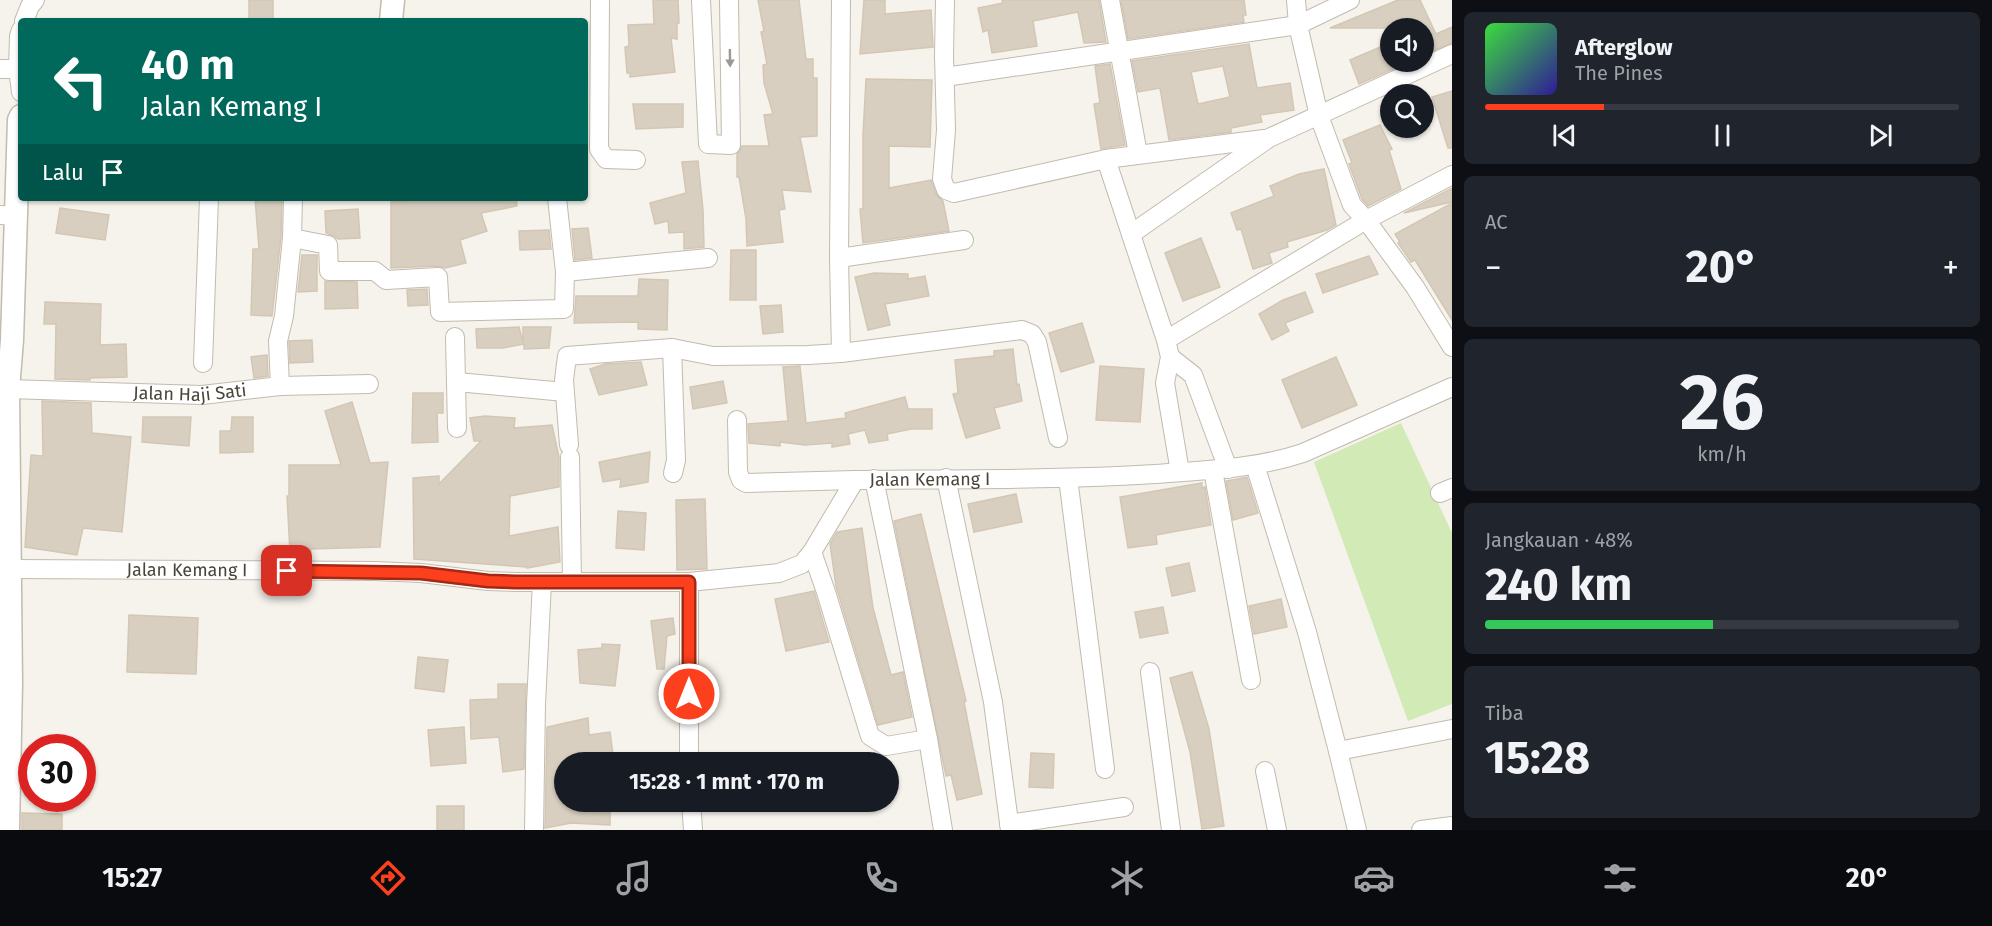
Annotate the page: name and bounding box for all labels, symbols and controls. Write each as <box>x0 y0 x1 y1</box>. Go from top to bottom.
map controls <box>1380 18 1434 138</box>
button: sound <box>1380 18 1434 72</box>
text: Afterglow <box>1575 34 1672 61</box>
text: 40 m <box>141 40 235 90</box>
icon: left <box>42 42 120 120</box>
one-way arrow <box>725 49 735 68</box>
text: The Pines <box>1575 61 1662 85</box>
button: search <box>1380 84 1434 138</box>
text: Jalan Kemang I <box>141 91 322 123</box>
icon: previous <box>1548 119 1581 152</box>
icon: pause <box>1706 119 1739 152</box>
icon: next <box>1864 119 1897 152</box>
icon: arrive <box>96 156 129 189</box>
text: Lalu <box>42 159 84 186</box>
text: AC <box>1485 210 1507 234</box>
text: 20° <box>1685 240 1759 294</box>
text: − <box>1485 248 1502 288</box>
text: + <box>1943 248 1959 288</box>
text: 26 <box>1680 356 1764 450</box>
street label: Jalan Haji Sati <box>133 379 248 406</box>
text: km/h <box>1697 442 1747 466</box>
street label: Jalan Kemang I <box>869 468 990 491</box>
text: Jangkauan · 48% <box>1485 528 1633 552</box>
pin <box>261 545 312 596</box>
icon: arrive <box>270 554 303 587</box>
text: 240 km <box>1485 558 1632 612</box>
street label: Jalan Kemang I <box>126 559 248 581</box>
position arrow <box>657 662 721 726</box>
text: Tiba <box>1485 701 1524 725</box>
text: 15:28 <box>1485 731 1590 785</box>
speed limit sign: 30 <box>18 734 96 812</box>
text: 15:28 · 1 mnt · 170 m <box>629 768 824 795</box>
icon: directions <box>367 857 409 899</box>
icon: music <box>613 857 655 899</box>
icon: phone <box>860 857 902 899</box>
icon: climate <box>1106 857 1148 899</box>
icon: car <box>1353 857 1395 899</box>
icon: filters <box>1599 857 1641 899</box>
text: 15:27 <box>102 862 162 894</box>
text: 20° <box>1846 862 1890 894</box>

